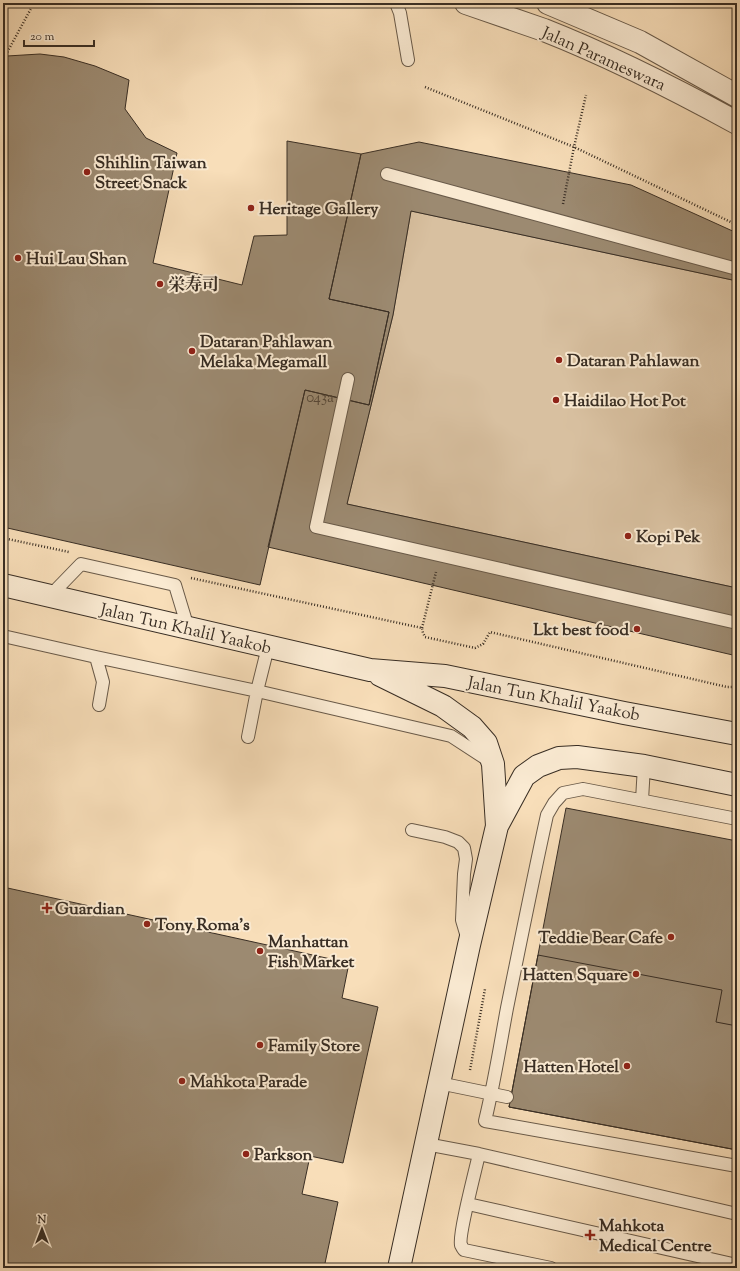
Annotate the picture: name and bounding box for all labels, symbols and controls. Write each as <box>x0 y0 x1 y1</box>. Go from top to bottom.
street label: Jalan Parameswara <box>537 21 669 98</box>
scale bar <box>24 22 94 48</box>
text: 20 m <box>30 28 55 46</box>
place label: Shihlin Taiwan Street Snack <box>95 152 208 196</box>
marker: Shihlin Taiwan Street Snack <box>82 167 92 177</box>
place label: Heritage Gallery <box>259 198 379 222</box>
marker: Heritage Gallery <box>246 203 256 213</box>
place label: Hui Lau Shan <box>26 248 128 272</box>
marker: Hui Lau Shan <box>13 253 23 263</box>
place label: 栄寿司 <box>168 274 219 298</box>
marker: 栄寿司 <box>155 279 165 289</box>
place label: Dataran Pahlawan Melaka Megamall <box>200 331 333 375</box>
marker: Dataran Pahlawan Melaka Megamall <box>187 346 197 356</box>
place label: Dataran Pahlawan <box>567 350 700 374</box>
marker: Dataran Pahlawan <box>554 355 564 365</box>
house number: 043a <box>306 388 334 409</box>
place label: Haidilao Hot Pot <box>564 390 686 414</box>
marker: Haidilao Hot Pot <box>551 395 561 405</box>
place label: Kopi Pek <box>636 526 701 550</box>
marker: Kopi Pek <box>623 531 633 541</box>
street label: Jalan Tun Khalil Yaakob <box>97 598 273 661</box>
place label: Lkt best food <box>533 619 629 643</box>
marker: Lkt best food <box>632 624 642 634</box>
street label: Jalan Tun Khalil Yaakob <box>464 671 642 728</box>
place label: Guardian <box>55 898 126 922</box>
marker: Guardian <box>42 903 52 913</box>
place label: Tony Roma's <box>155 914 250 938</box>
marker: Tony Roma's <box>142 919 152 929</box>
place label: Teddie Bear Cafe <box>538 927 663 951</box>
place label: Manhattan Fish Market <box>268 931 355 975</box>
marker: Teddie Bear Cafe <box>666 932 676 942</box>
marker: Manhattan Fish Market <box>255 946 265 956</box>
place label: Hatten Square <box>523 964 628 988</box>
marker: Hatten Square <box>631 969 641 979</box>
place label: Family Store <box>268 1035 360 1059</box>
marker: Family Store <box>255 1040 265 1050</box>
place label: Hatten Hotel <box>524 1056 619 1080</box>
marker: Hatten Hotel <box>622 1061 632 1071</box>
place label: Mahkota Parade <box>190 1071 307 1095</box>
marker: Mahkota Parade <box>177 1076 187 1086</box>
place label: Parkson <box>254 1144 313 1168</box>
marker: Parkson <box>241 1149 251 1159</box>
north arrow <box>22 1209 62 1249</box>
text: N <box>37 1212 47 1228</box>
place label: Mahkota Medical Centre <box>599 1215 712 1259</box>
marker: Mahkota Medical Centre <box>584 1229 596 1241</box>

